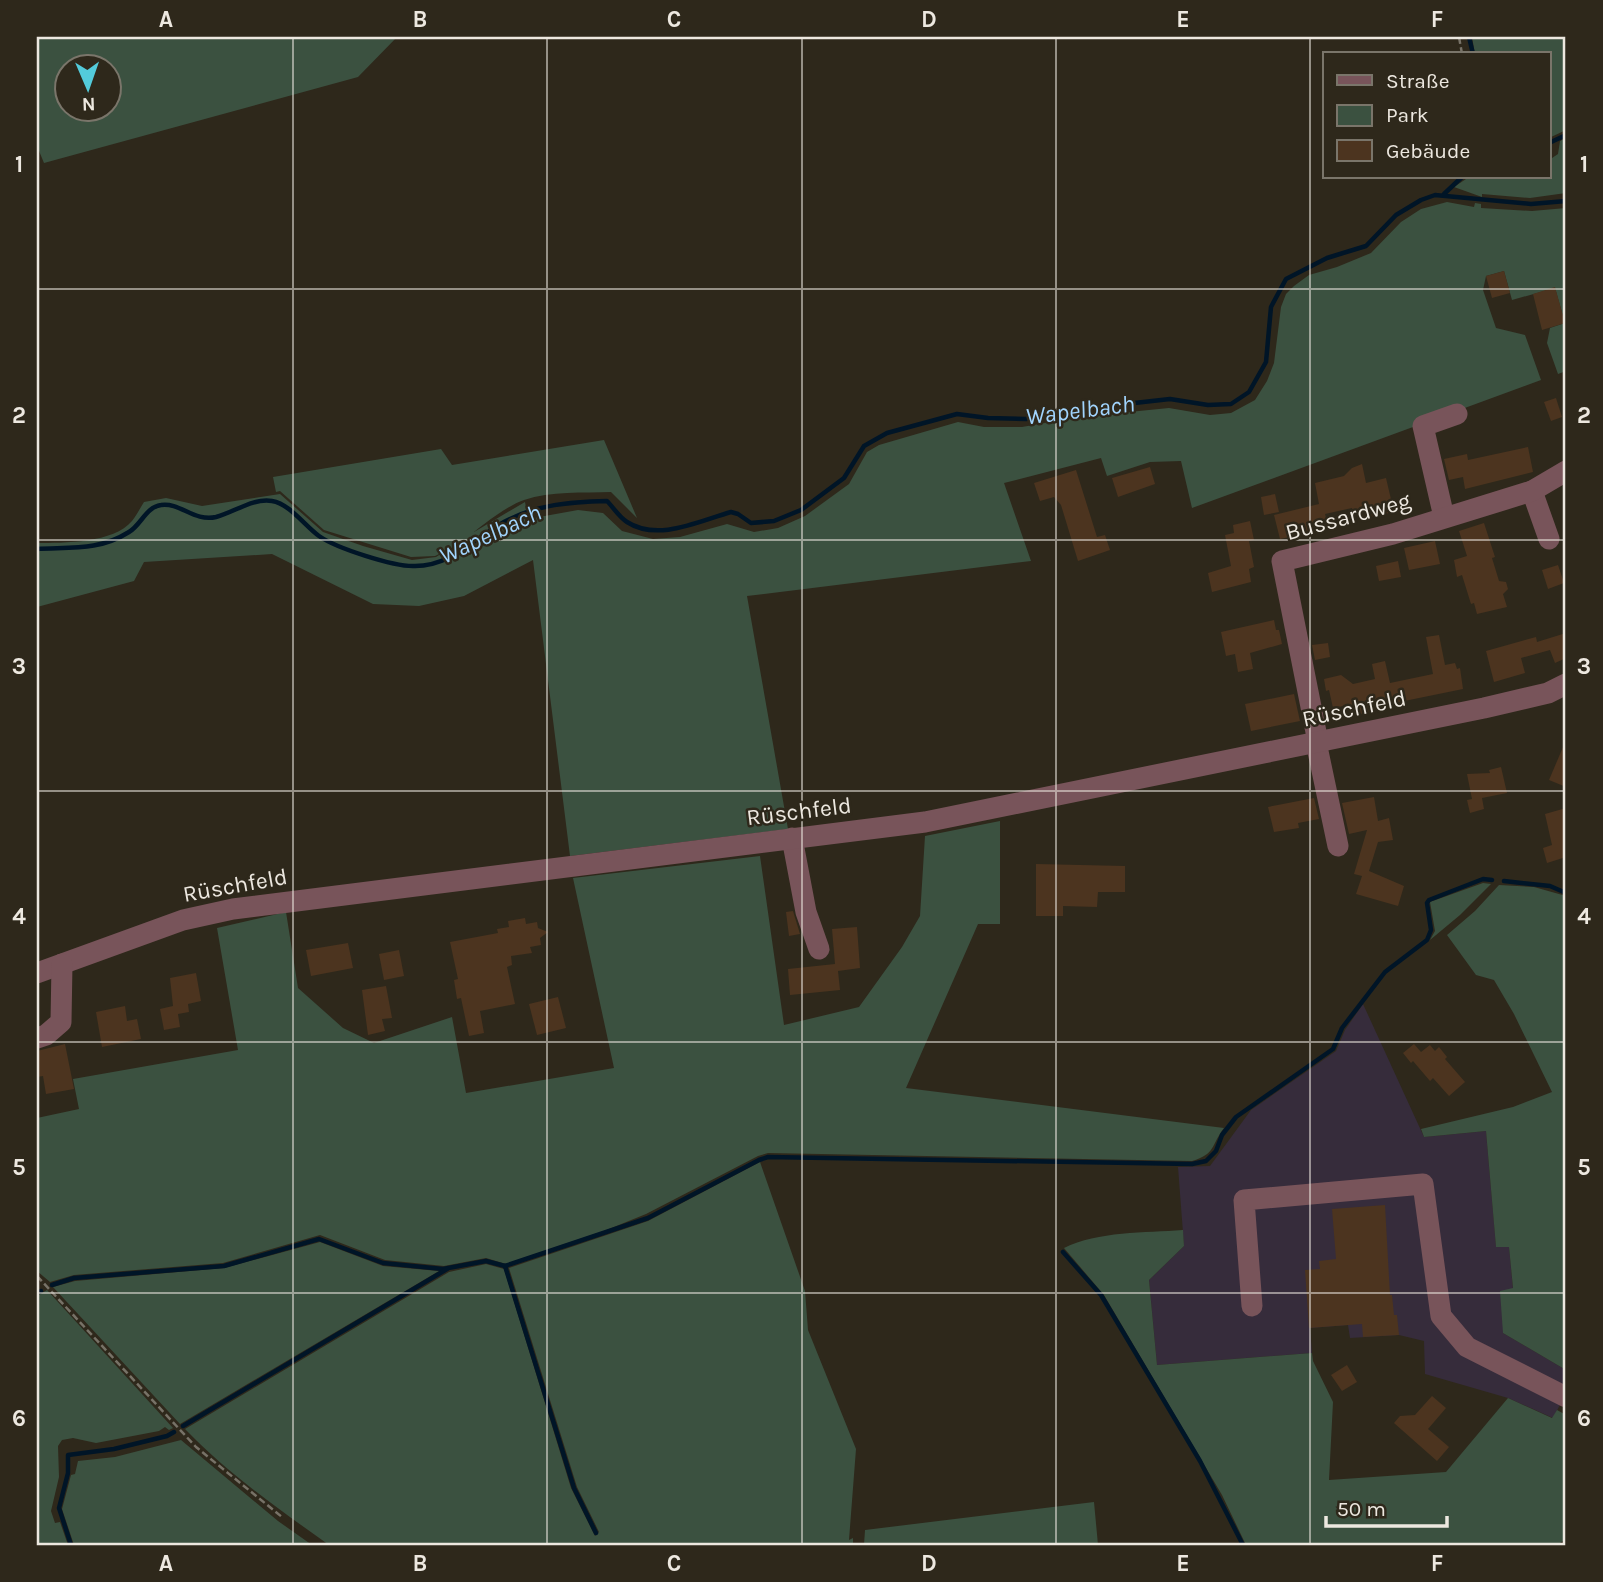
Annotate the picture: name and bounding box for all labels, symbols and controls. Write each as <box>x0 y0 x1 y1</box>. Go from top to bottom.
text: A <box>159 6 173 33</box>
text: B <box>413 6 427 33</box>
text: C <box>667 6 681 33</box>
text: D <box>921 6 937 33</box>
text: E <box>1176 6 1190 33</box>
text: F <box>1431 6 1443 33</box>
north arrow <box>52 52 122 122</box>
legend <box>1323 52 1550 178</box>
text: Straße <box>1386 69 1449 93</box>
text: N <box>81 93 96 115</box>
text: Park <box>1386 103 1429 127</box>
text: Gebäude <box>1386 139 1470 163</box>
text: 1 <box>15 151 23 178</box>
text: 1 <box>1580 151 1588 178</box>
water label: Wapelbach <box>1024 389 1136 431</box>
text: 2 <box>12 402 26 429</box>
text: 2 <box>1577 402 1591 429</box>
street label: Bussardweg <box>1283 487 1414 546</box>
water label: Wapelbach <box>434 498 546 570</box>
text: 3 <box>12 653 26 680</box>
text: 3 <box>1577 653 1591 680</box>
street label: Rüschfeld <box>1300 684 1409 733</box>
street label: Rüschfeld <box>745 792 853 831</box>
street label: Rüschfeld <box>181 863 289 908</box>
text: 4 <box>12 903 26 930</box>
text: 4 <box>1577 903 1591 930</box>
text: 5 <box>12 1154 26 1181</box>
text: 5 <box>1577 1154 1591 1181</box>
text: 6 <box>12 1405 26 1432</box>
text: 6 <box>1577 1405 1591 1432</box>
scale bar <box>1326 1484 1447 1528</box>
text: 50 m <box>1337 1497 1386 1521</box>
text: A <box>159 1550 173 1577</box>
text: B <box>413 1550 427 1577</box>
text: C <box>667 1550 681 1577</box>
text: D <box>921 1550 937 1577</box>
text: E <box>1176 1550 1190 1577</box>
text: F <box>1431 1550 1443 1577</box>

